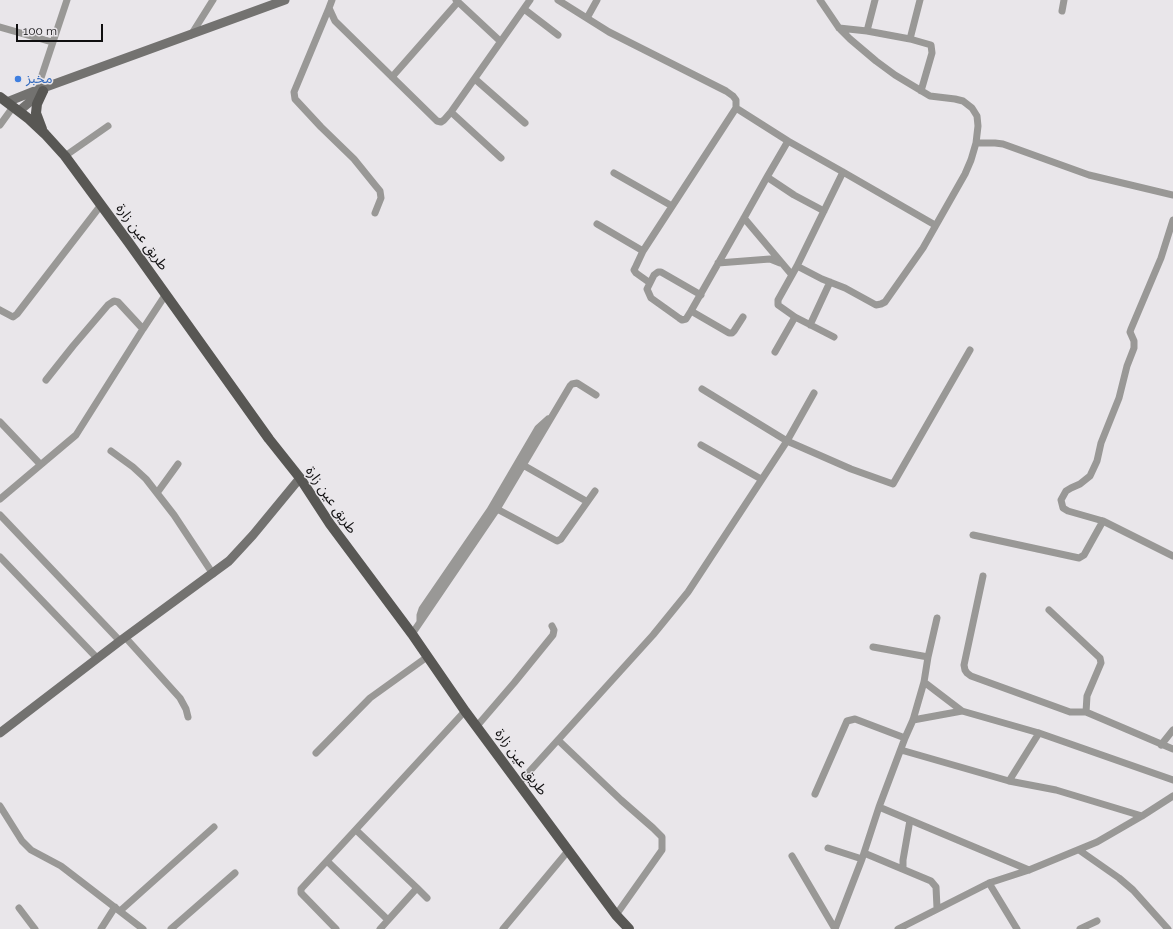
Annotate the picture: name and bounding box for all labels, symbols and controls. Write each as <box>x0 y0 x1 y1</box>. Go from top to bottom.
scale bar <box>18 16 105 42</box>
text: 100 m <box>23 24 57 38</box>
place label: مخبز <box>26 71 53 87</box>
marker: مخبز <box>13 74 23 84</box>
street label: طريق عين زارة <box>112 200 172 274</box>
street label: طريق عين زارة <box>302 463 360 537</box>
street label: طريق عين زارة <box>491 725 551 799</box>

